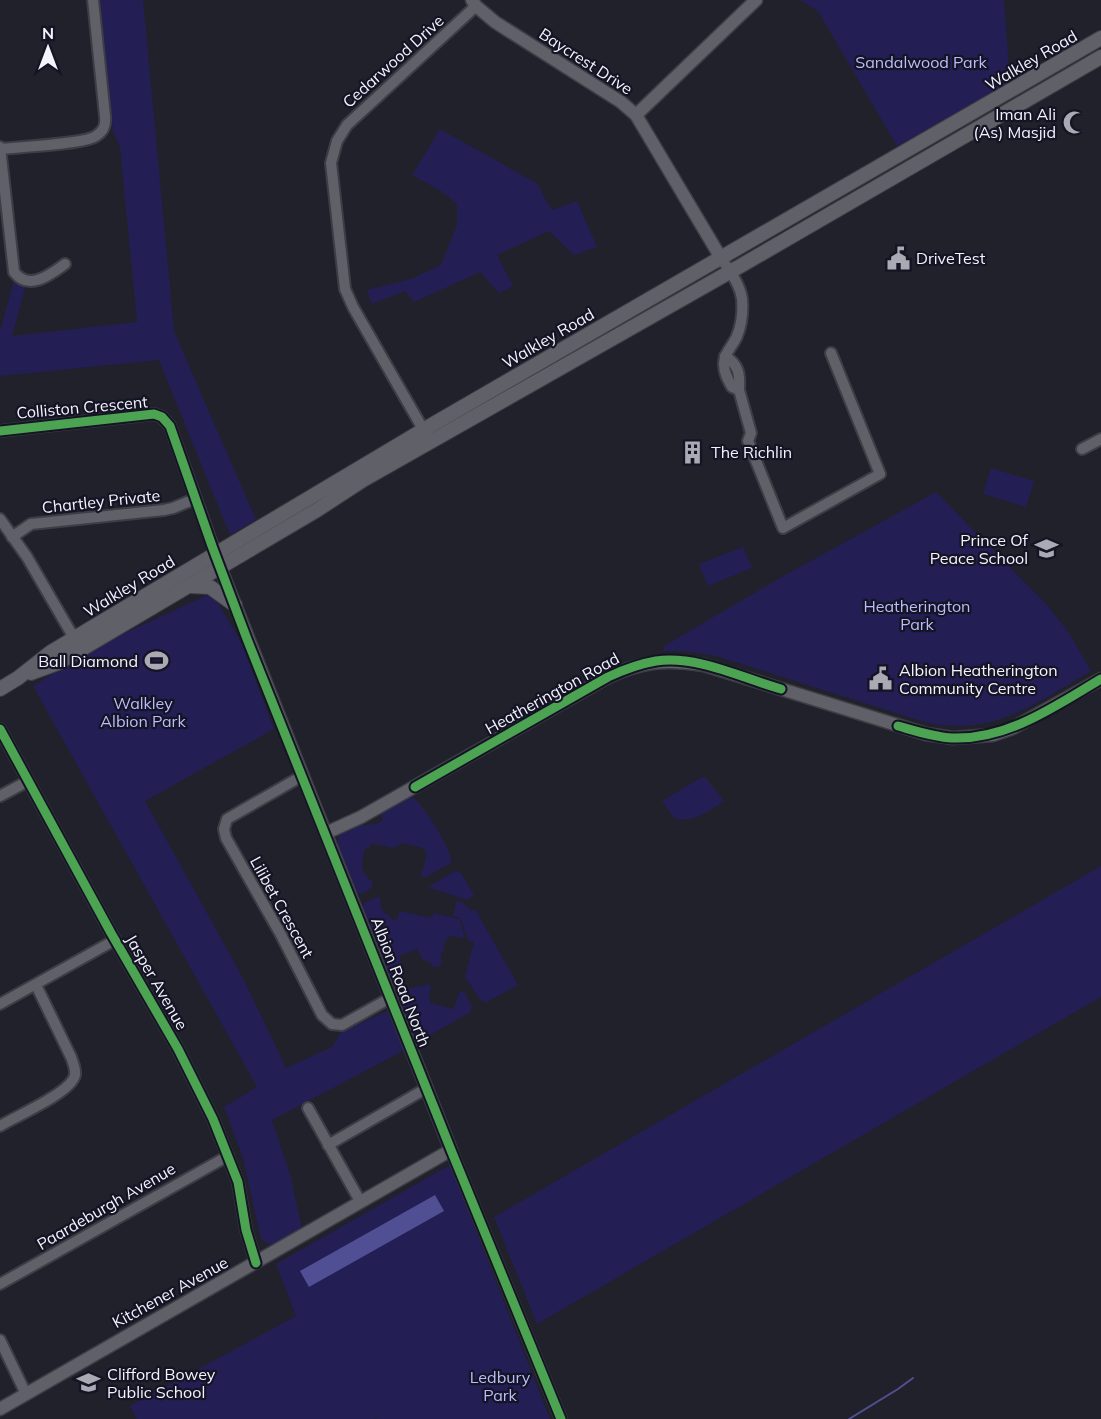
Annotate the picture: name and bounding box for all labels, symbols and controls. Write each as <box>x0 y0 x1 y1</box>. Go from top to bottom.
street label: Cedarwood Drive <box>338 10 448 112</box>
north arrow <box>18 18 78 78</box>
text: N <box>42 23 54 43</box>
street label: Baycrest Drive <box>536 23 636 99</box>
street label: Walkley Road <box>981 26 1081 94</box>
park label: Sandalwood Park <box>855 52 987 72</box>
place label: Iman Ali (As) Masjid <box>974 104 1056 142</box>
mosque icon: Iman Ali (As) Masjid <box>1061 110 1087 136</box>
public building icon: DriveTest <box>885 245 911 271</box>
place label: DriveTest <box>916 248 986 268</box>
street label: Walkley Road <box>498 304 598 372</box>
street label: Colliston Crescent <box>16 391 149 423</box>
building icon: The Richlin <box>680 439 706 465</box>
place label: The Richlin <box>711 442 792 462</box>
street label: Chartley Private <box>41 485 161 517</box>
place label: Prince Of Peace School <box>930 530 1029 568</box>
school or university icon: Prince Of Peace School <box>1033 536 1059 562</box>
street label: Walkley Road <box>80 551 178 621</box>
park label: Heatherington Park <box>864 596 970 634</box>
sports icon: Ball Diamond <box>143 648 169 674</box>
street label: Heatherington Road <box>481 648 623 738</box>
place label: Ball Diamond <box>38 651 138 671</box>
place label: Albion Heatherington Community Centre <box>899 660 1058 698</box>
public building icon: Albion Heatherington Community Centre <box>868 666 894 692</box>
park label: Walkley Albion Park <box>100 693 186 731</box>
street label: Lilibet Crescent <box>246 853 318 962</box>
street label: Albion Road North <box>367 914 435 1050</box>
street label: Jasper Avenue <box>122 931 192 1033</box>
street label: Paardeburgh Avenue <box>33 1158 179 1254</box>
street label: Kitchener Avenue <box>109 1252 231 1332</box>
place label: Clifford Bowey Public School <box>107 1364 216 1402</box>
park label: Ledbury Park <box>470 1367 531 1405</box>
school or university icon: Clifford Bowey Public School <box>76 1370 102 1396</box>

